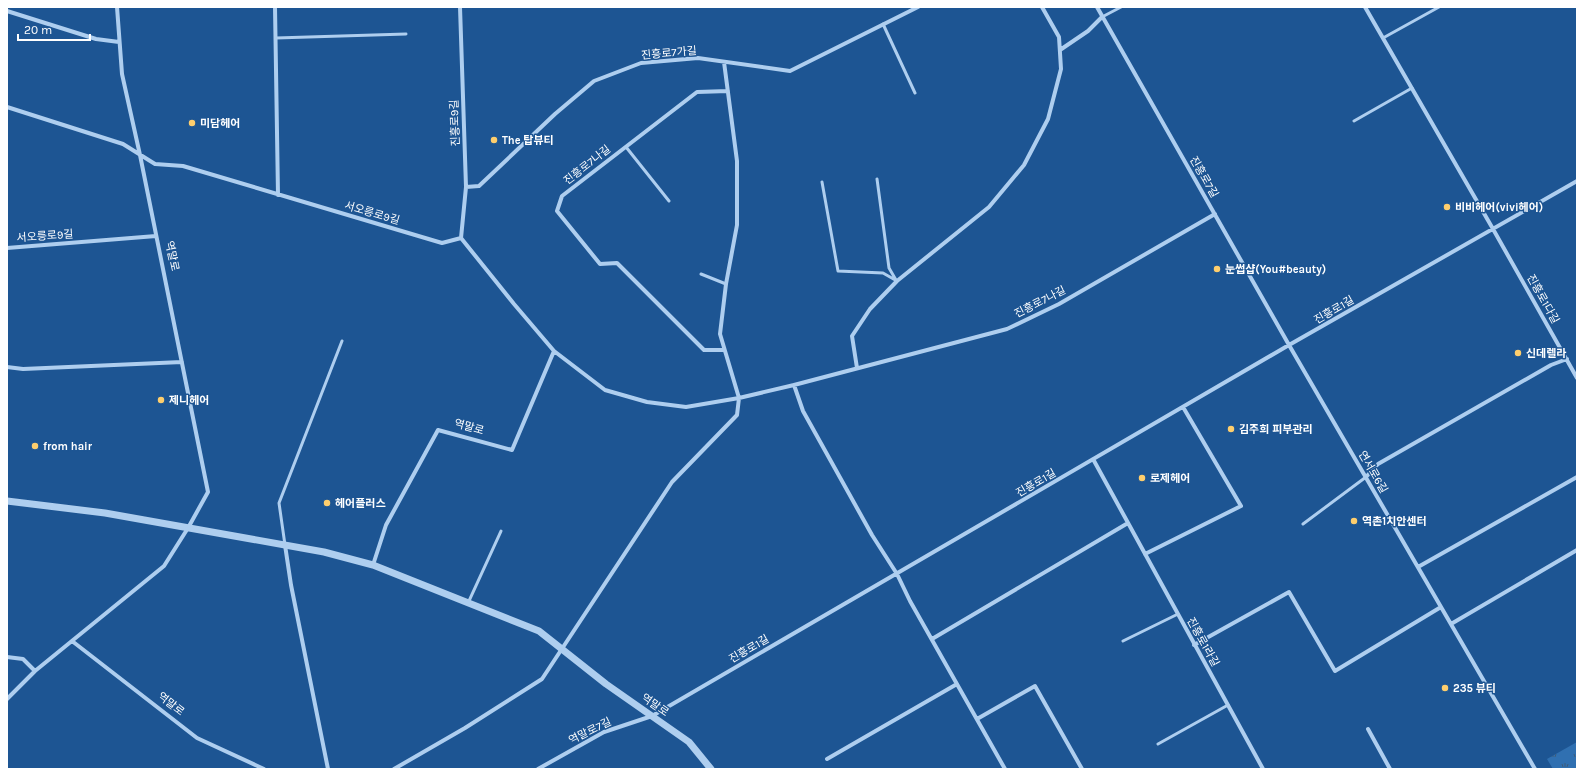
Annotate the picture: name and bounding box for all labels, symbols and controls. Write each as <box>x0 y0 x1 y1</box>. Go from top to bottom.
scale bar <box>18 16 90 42</box>
text: 20 m <box>24 23 52 37</box>
street label: 진흥로7가길 <box>641 44 697 62</box>
street label: 진흥로9길 <box>448 99 462 147</box>
place label: 미담헤어 <box>200 117 240 130</box>
marker: 미담헤어 <box>187 118 197 128</box>
place label: The 탑뷰티 <box>502 134 554 147</box>
marker: The 탑뷰티 <box>489 135 499 145</box>
street label: 진흥로7나길 <box>561 143 613 187</box>
street label: 진흥로7길 <box>1187 154 1221 200</box>
street label: 서오릉로9길 <box>343 199 401 227</box>
place label: 비비헤어(vivi헤어) <box>1455 201 1543 214</box>
marker: 비비헤어(vivi헤어) <box>1442 202 1452 212</box>
street label: 서오릉로9길 <box>16 228 74 244</box>
street label: 역말로 <box>162 240 182 272</box>
place label: 눈썹샵(You#beauty) <box>1225 263 1326 276</box>
marker: 눈썹샵(You#beauty) <box>1212 264 1222 274</box>
street label: 진흥로1다길 <box>1524 272 1562 326</box>
street label: 진흥로7나길 <box>1012 284 1068 320</box>
street label: 진흥로1길 <box>1312 293 1356 327</box>
place label: 신데렐라 <box>1526 347 1566 360</box>
marker: 신데렐라 <box>1513 348 1523 358</box>
place label: 제니헤어 <box>169 394 209 407</box>
marker: 제니헤어 <box>156 395 166 405</box>
street label: 역말로 <box>453 417 485 437</box>
place label: 김주희 피부관리 <box>1239 423 1313 436</box>
marker: 김주희 피부관리 <box>1226 424 1236 434</box>
place label: from hair <box>43 440 93 453</box>
marker: from hair <box>30 441 40 451</box>
street label: 연서로6길 <box>1356 448 1390 496</box>
street label: 진흥로1길 <box>1014 466 1058 500</box>
place label: 로제헤어 <box>1150 472 1190 485</box>
marker: 로제헤어 <box>1137 473 1147 483</box>
place label: 헤어플러스 <box>335 497 386 510</box>
marker: 헤어플러스 <box>322 498 332 508</box>
place label: 역촌1치안센터 <box>1362 515 1427 528</box>
marker: 역촌1치안센터 <box>1349 516 1359 526</box>
street label: 진흥로1라길 <box>1184 615 1222 669</box>
street label: 진흥로1길 <box>727 632 771 666</box>
place label: 235 뷰티 <box>1453 682 1496 695</box>
marker: 235 뷰티 <box>1440 683 1450 693</box>
street label: 역말로 <box>155 690 187 718</box>
street label: 역말로 <box>639 691 671 719</box>
street label: 역말로7길 <box>567 715 613 747</box>

